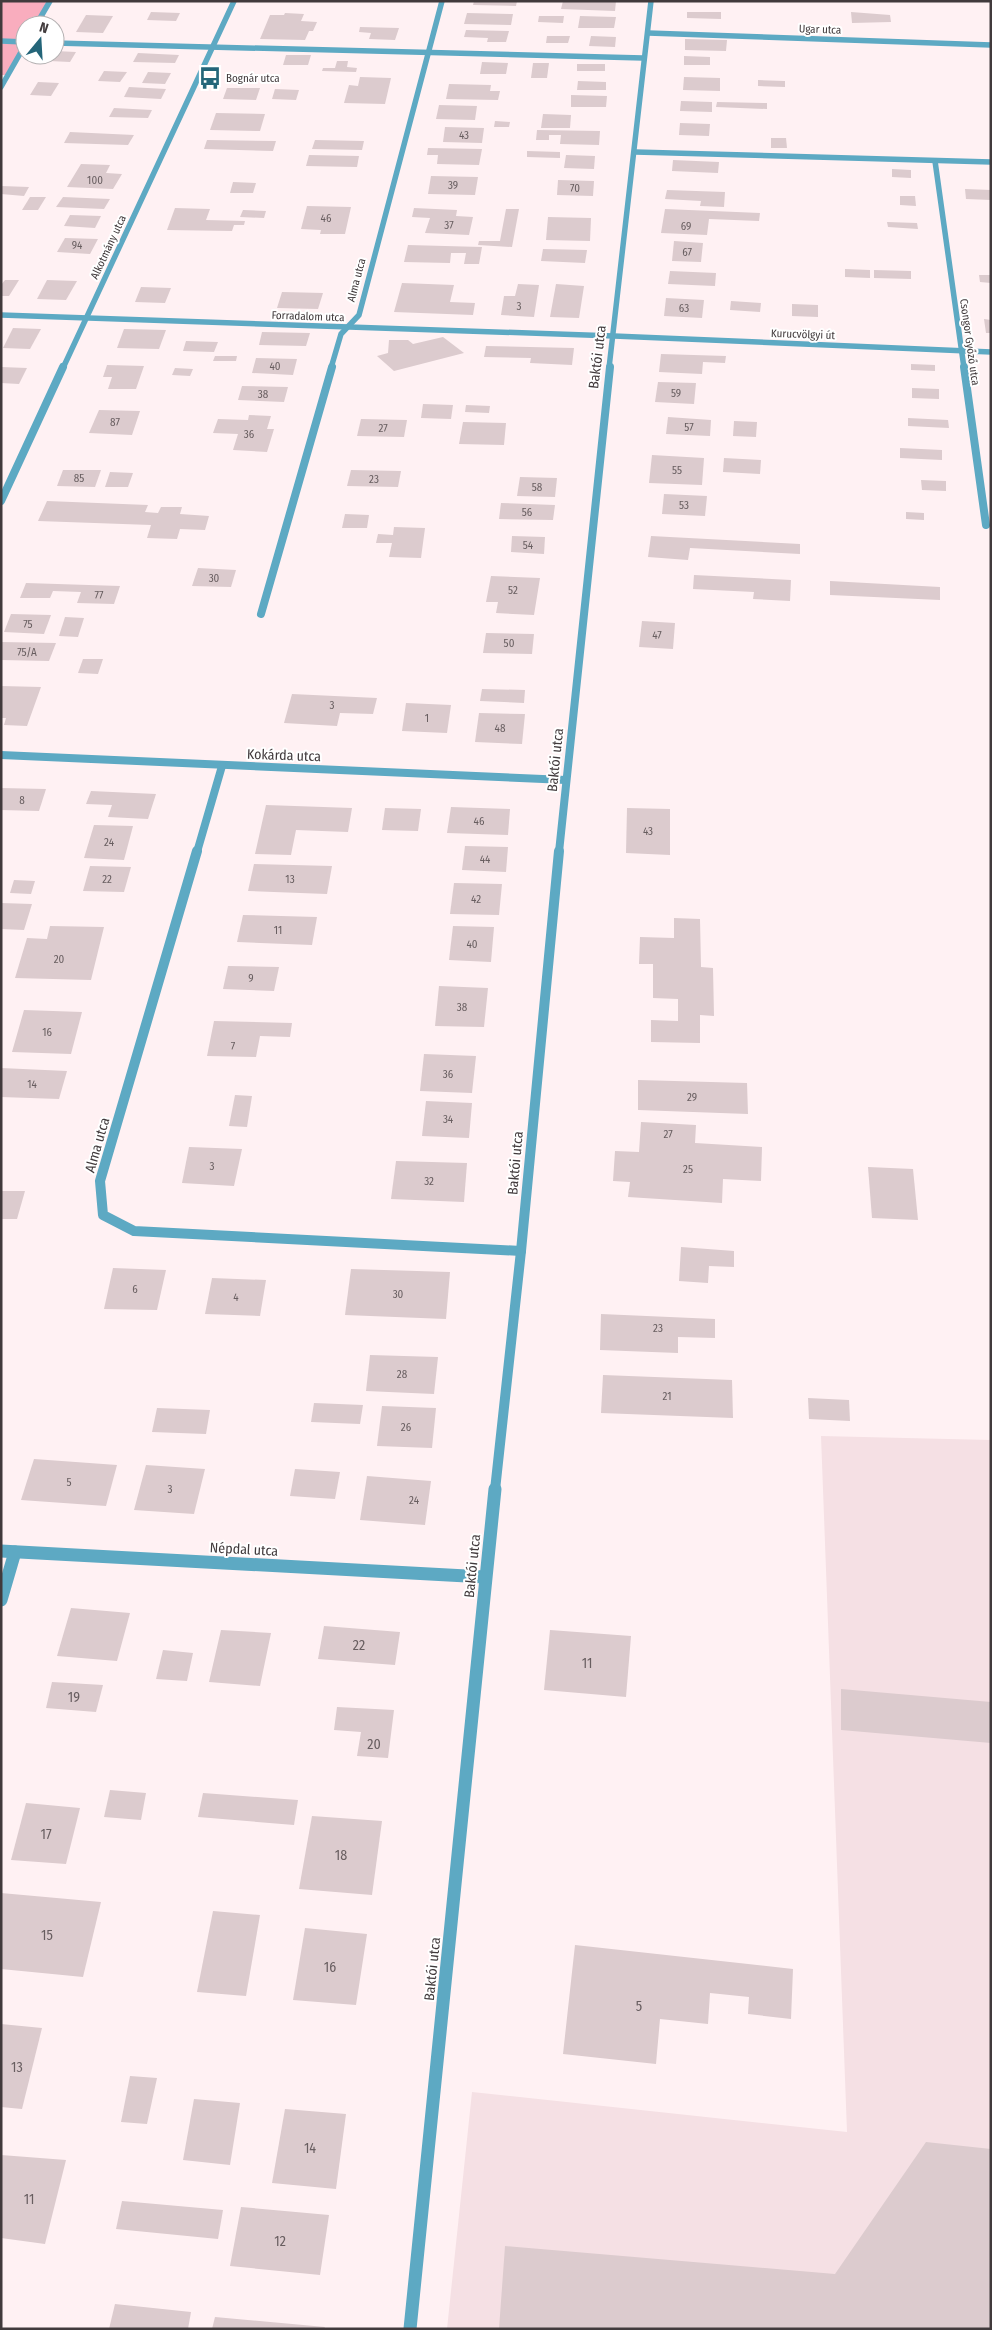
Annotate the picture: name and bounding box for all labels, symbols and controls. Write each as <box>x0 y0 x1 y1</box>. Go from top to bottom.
north arrow <box>15 15 65 65</box>
text: N <box>37 19 50 37</box>
street label: Ugar utca <box>799 22 841 37</box>
bus stop icon: Bognár utca <box>197 65 223 91</box>
place label: Bognár utca <box>226 72 280 85</box>
house number: 43 <box>459 129 469 142</box>
house number: 100 <box>87 174 103 187</box>
house number: 39 <box>448 179 458 192</box>
house number: 70 <box>570 182 580 195</box>
house number: 46 <box>321 212 332 225</box>
street label: Alkotmány utca <box>88 213 129 281</box>
house number: 37 <box>444 219 454 232</box>
house number: 69 <box>681 220 691 233</box>
house number: 94 <box>72 239 83 252</box>
house number: 67 <box>682 246 692 259</box>
street label: Alma utca <box>344 257 368 303</box>
street label: Csongor Győző utca <box>957 298 982 386</box>
house number: 3 <box>517 300 522 313</box>
house number: 63 <box>679 302 689 315</box>
street label: Forradalom utca <box>271 309 345 324</box>
street label: Baktói utca <box>585 324 610 390</box>
street label: Kurucvölgyi út <box>771 327 836 342</box>
house number: 40 <box>269 360 281 373</box>
house number: 59 <box>671 387 681 400</box>
house number: 38 <box>258 388 269 401</box>
house number: 87 <box>110 416 120 429</box>
house number: 57 <box>684 421 694 434</box>
house number: 27 <box>378 422 388 435</box>
house number: 36 <box>244 428 255 441</box>
house number: 55 <box>672 464 682 477</box>
house number: 85 <box>74 472 84 485</box>
house number: 23 <box>369 473 379 486</box>
house number: 58 <box>532 481 543 494</box>
house number: 53 <box>679 499 689 512</box>
house number: 56 <box>522 506 533 519</box>
house number: 54 <box>523 539 534 552</box>
house number: 30 <box>209 572 220 585</box>
house number: 52 <box>508 584 518 597</box>
house number: 77 <box>95 589 104 602</box>
house number: 75 <box>23 618 33 631</box>
house number: 47 <box>652 629 662 642</box>
house number: 50 <box>504 637 515 650</box>
house number: 75/A <box>17 646 37 659</box>
house number: 3 <box>330 699 335 712</box>
house number: 1 <box>425 712 429 725</box>
house number: 48 <box>495 722 506 735</box>
street label: Baktói utca <box>544 727 567 793</box>
street label: Kokárda utca <box>247 746 322 765</box>
house number: 8 <box>19 794 25 807</box>
house number: 46 <box>474 815 485 828</box>
house number: 43 <box>643 825 653 838</box>
house number: 24 <box>104 836 115 849</box>
house number: 44 <box>480 853 491 866</box>
house number: 22 <box>102 873 112 886</box>
house number: 13 <box>285 873 295 886</box>
house number: 42 <box>471 893 481 906</box>
house number: 11 <box>274 924 282 937</box>
house number: 40 <box>466 938 478 951</box>
house number: 20 <box>54 953 65 966</box>
house number: 9 <box>248 972 254 985</box>
house number: 38 <box>457 1001 468 1014</box>
house number: 16 <box>42 1026 52 1039</box>
house number: 7 <box>231 1040 236 1053</box>
house number: 36 <box>443 1068 454 1081</box>
house number: 14 <box>27 1078 37 1091</box>
house number: 29 <box>687 1091 697 1104</box>
house number: 34 <box>443 1113 454 1126</box>
street label: Alma utca <box>82 1116 113 1175</box>
house number: 27 <box>663 1128 673 1141</box>
street label: Baktói utca <box>504 1130 527 1196</box>
house number: 3 <box>210 1160 215 1173</box>
house number: 25 <box>683 1163 693 1176</box>
house number: 32 <box>424 1175 434 1188</box>
house number: 6 <box>132 1283 138 1296</box>
house number: 30 <box>393 1288 404 1301</box>
house number: 4 <box>233 1291 239 1304</box>
house number: 23 <box>653 1322 663 1335</box>
house number: 28 <box>397 1368 408 1381</box>
house number: 21 <box>663 1390 671 1403</box>
house number: 26 <box>401 1421 412 1434</box>
house number: 5 <box>66 1476 72 1489</box>
house number: 3 <box>168 1483 173 1496</box>
house number: 24 <box>409 1494 420 1507</box>
street label: Baktói utca <box>461 1533 484 1599</box>
street label: Népdal utca <box>209 1539 279 1560</box>
house number: 22 <box>353 1637 365 1654</box>
house number: 11 <box>582 1655 592 1672</box>
house number: 19 <box>68 1689 80 1706</box>
house number: 20 <box>367 1736 381 1753</box>
house number: 17 <box>40 1826 52 1843</box>
house number: 18 <box>335 1847 347 1864</box>
house number: 15 <box>41 1927 53 1944</box>
street label: Baktói utca <box>421 1936 444 2002</box>
house number: 16 <box>324 1959 336 1976</box>
house number: 5 <box>636 1998 642 2015</box>
house number: 13 <box>11 2059 23 2076</box>
house number: 14 <box>304 2140 316 2157</box>
house number: 11 <box>24 2191 34 2208</box>
house number: 12 <box>274 2233 286 2250</box>

